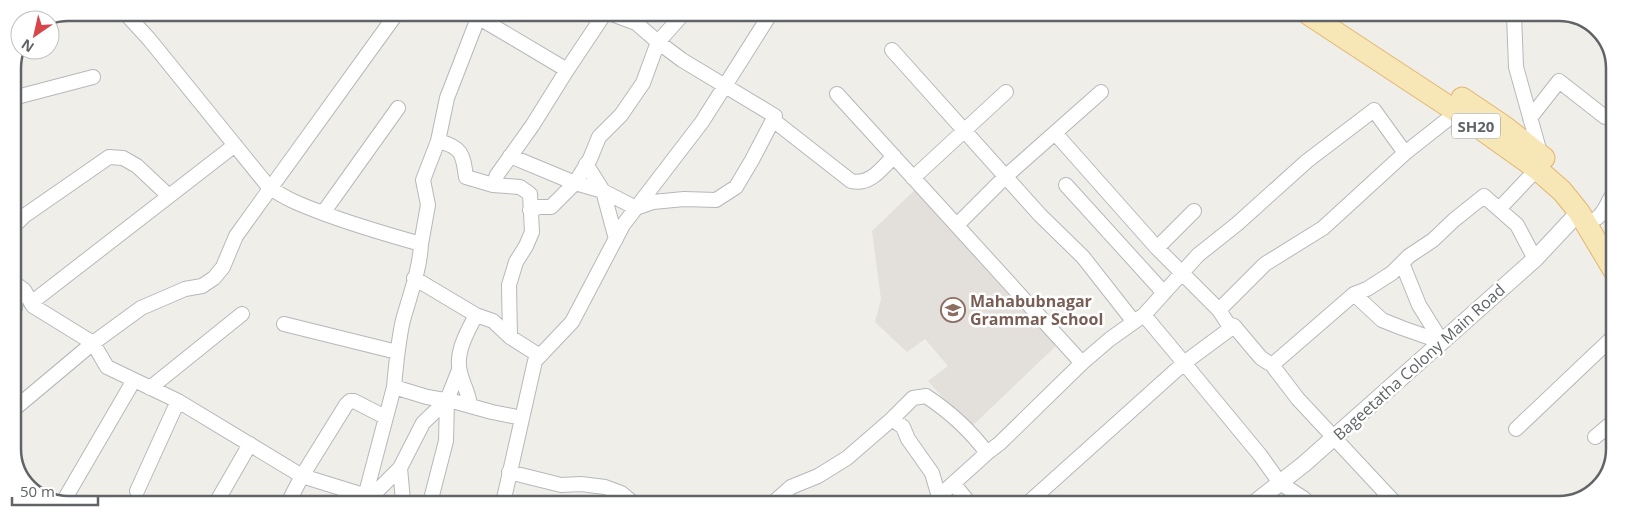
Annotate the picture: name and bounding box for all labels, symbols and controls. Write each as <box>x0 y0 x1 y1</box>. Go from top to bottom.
north arrow <box>10 10 60 60</box>
text: N <box>17 35 37 57</box>
road number: SH20 <box>1452 114 1500 138</box>
street label: Bageetatha Colony Main Road <box>1328 279 1510 445</box>
place label: Mahabubnagar Grammar School <box>970 290 1103 330</box>
school or university icon: Mahabubnagar Grammar School <box>940 297 966 323</box>
scale bar <box>12 474 99 506</box>
text: 50 m <box>20 481 55 501</box>

